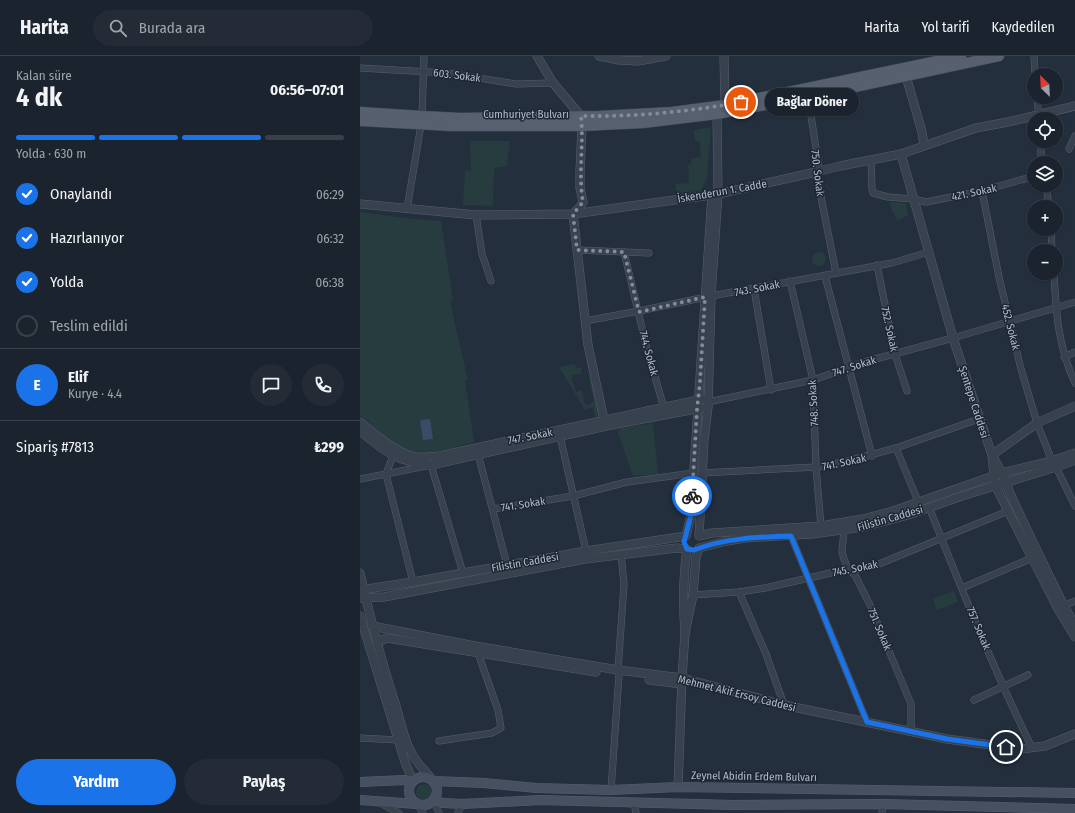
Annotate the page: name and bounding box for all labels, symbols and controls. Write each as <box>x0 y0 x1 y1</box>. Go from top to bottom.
search box <box>93 10 373 46</box>
text: Harita <box>20 16 69 39</box>
icon: search <box>107 17 129 39</box>
text: Burada ara <box>139 19 205 37</box>
text: Harita <box>864 19 899 36</box>
text: Yol tarifi <box>921 19 969 36</box>
text: Kaydedilen <box>991 19 1055 36</box>
street label: 603. Sokak <box>432 66 482 85</box>
text: Kalan süre <box>16 68 72 83</box>
north arrow <box>1027 68 1063 104</box>
map controls <box>1027 68 1063 280</box>
text: 06:56–07:01 <box>270 81 344 99</box>
text: 4 dk <box>16 82 62 113</box>
pin <box>724 85 758 119</box>
callout: Bağlar Döner <box>765 88 859 116</box>
icon: bag <box>730 91 752 113</box>
text: Bağlar Döner <box>777 94 847 109</box>
street label: Cumhuriyet Bulvarı <box>483 108 569 121</box>
button: locate <box>1027 112 1063 148</box>
text: Yolda · 630 m <box>16 146 86 161</box>
street label: 750. Sokak <box>808 149 827 198</box>
button: layers <box>1027 156 1063 192</box>
street label: İskenderun 1. Cadde <box>676 176 768 206</box>
street label: 421. Sokak <box>950 181 999 204</box>
icon: check <box>16 183 38 205</box>
text: Onaylandı <box>50 185 112 203</box>
text: 06:29 <box>316 187 344 202</box>
button: + <box>1027 200 1063 236</box>
icon: check <box>16 227 38 249</box>
text: Hazırlanıyor <box>50 229 124 247</box>
text: 06:32 <box>316 231 344 246</box>
button: − <box>1027 244 1063 280</box>
icon: check <box>16 271 38 293</box>
text: Yolda <box>50 273 84 291</box>
text: 06:38 <box>316 275 344 290</box>
street label: 743. Sokak <box>733 278 782 299</box>
street label: 452. Sokak <box>999 303 1023 352</box>
street label: 752. Sokak <box>878 305 901 354</box>
text: Teslim edildi <box>50 317 128 335</box>
street label: 744. Sokak <box>636 329 661 378</box>
street label: 747. Sokak <box>831 353 879 380</box>
button: chat <box>250 364 292 406</box>
button: phone <box>302 364 344 406</box>
street label: Şentepe Caddesi <box>956 364 991 440</box>
text: Elif <box>68 368 88 386</box>
text: E <box>33 376 41 394</box>
street label: 748. Sokak <box>806 379 821 427</box>
text: Kurye · 4.4 <box>68 386 122 401</box>
street label: 747. Sokak <box>507 426 554 447</box>
text: Sipariş #7813 <box>16 438 94 456</box>
text: ₺299 <box>314 438 344 456</box>
street label: 741. Sokak <box>821 451 868 473</box>
courier <box>672 476 712 516</box>
icon: bike <box>681 485 703 507</box>
street label: 741. Sokak <box>500 494 547 514</box>
street label: Filistin Caddesi <box>856 503 925 534</box>
street label: Filistin Caddesi <box>491 550 560 575</box>
street label: 745. Sokak <box>831 558 880 579</box>
street label: 757. Sokak <box>964 605 994 652</box>
street label: 751. Sokak <box>865 606 895 653</box>
street label: Mehmet Akif Ersoy Caddesi <box>677 673 797 714</box>
pin <box>989 730 1023 764</box>
icon: home <box>995 736 1017 758</box>
button: Yardım <box>16 759 176 805</box>
button: Paylaş <box>184 759 344 805</box>
street label: Zeynel Abidin Erdem Bulvarı <box>691 769 817 784</box>

